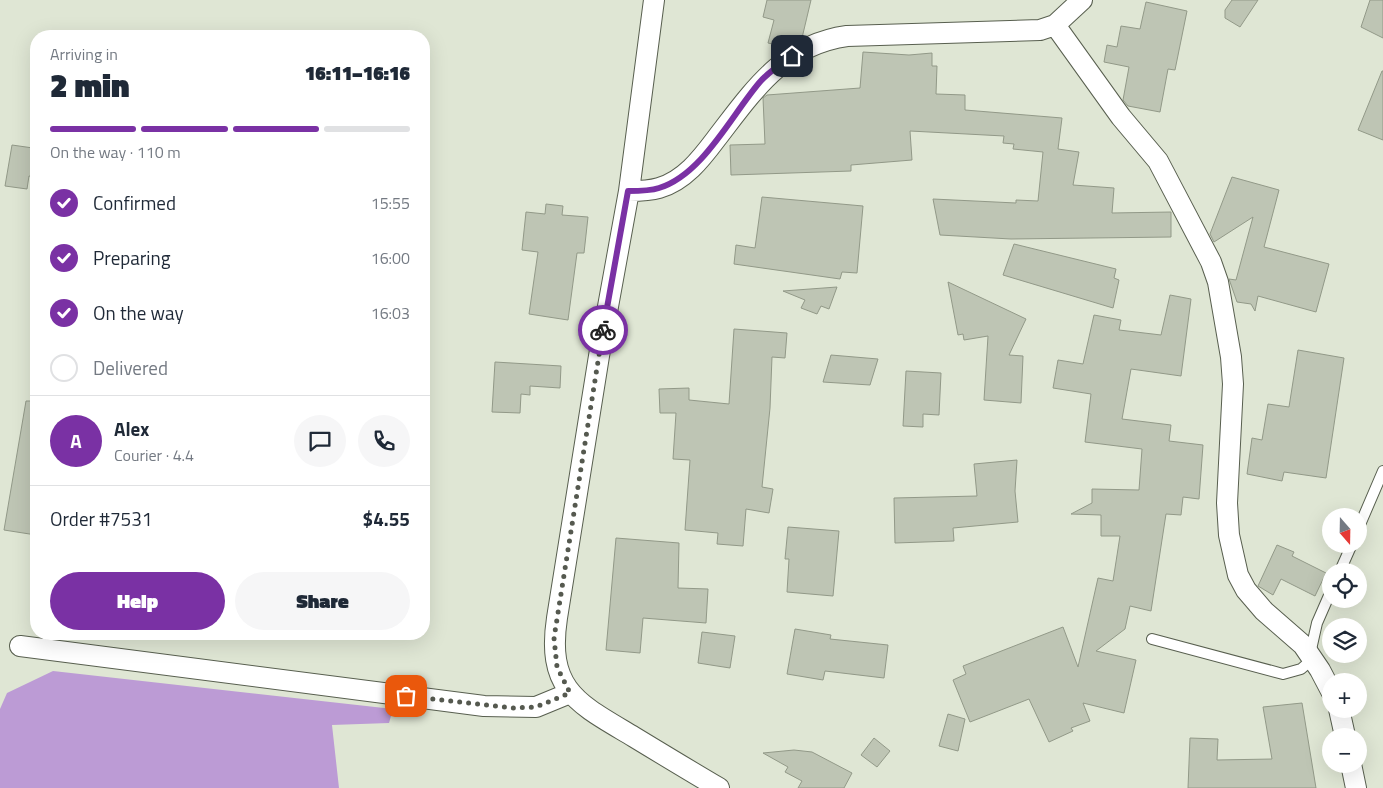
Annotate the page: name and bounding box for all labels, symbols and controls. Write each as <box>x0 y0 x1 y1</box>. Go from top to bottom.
pin <box>771 35 813 77</box>
text: Arriving in <box>50 42 118 66</box>
icon: home <box>778 42 806 70</box>
text: 16:11–16:16 <box>305 58 410 87</box>
text: 2 min <box>50 61 130 109</box>
text: On the way · 110 m <box>50 140 181 164</box>
text: Confirmed <box>93 188 176 217</box>
icon: check <box>50 189 78 217</box>
text: 15:55 <box>371 191 410 215</box>
text: Preparing <box>93 243 170 272</box>
icon: check <box>50 244 78 272</box>
text: 16:00 <box>371 246 410 270</box>
text: On the way <box>93 298 184 327</box>
icon: check <box>50 299 78 327</box>
text: 16:03 <box>371 301 410 325</box>
courier <box>578 305 628 355</box>
icon: bike <box>589 316 617 344</box>
text: Delivered <box>93 353 168 382</box>
text: Alex <box>114 414 149 443</box>
button: chat <box>294 415 346 467</box>
button: phone <box>358 415 410 467</box>
text: A <box>70 426 82 455</box>
text: Courier · 4.4 <box>114 443 194 467</box>
text: Order #7531 <box>50 504 152 533</box>
text: $4.55 <box>363 504 410 533</box>
north arrow <box>1322 508 1368 552</box>
map controls <box>1322 508 1367 773</box>
button: locate <box>1322 563 1367 608</box>
button: Help <box>50 572 225 630</box>
button: Share <box>235 572 410 630</box>
button: layers <box>1322 618 1367 663</box>
button: + <box>1322 673 1367 718</box>
pin <box>385 675 427 717</box>
icon: bag <box>392 682 420 710</box>
button: − <box>1322 728 1367 773</box>

